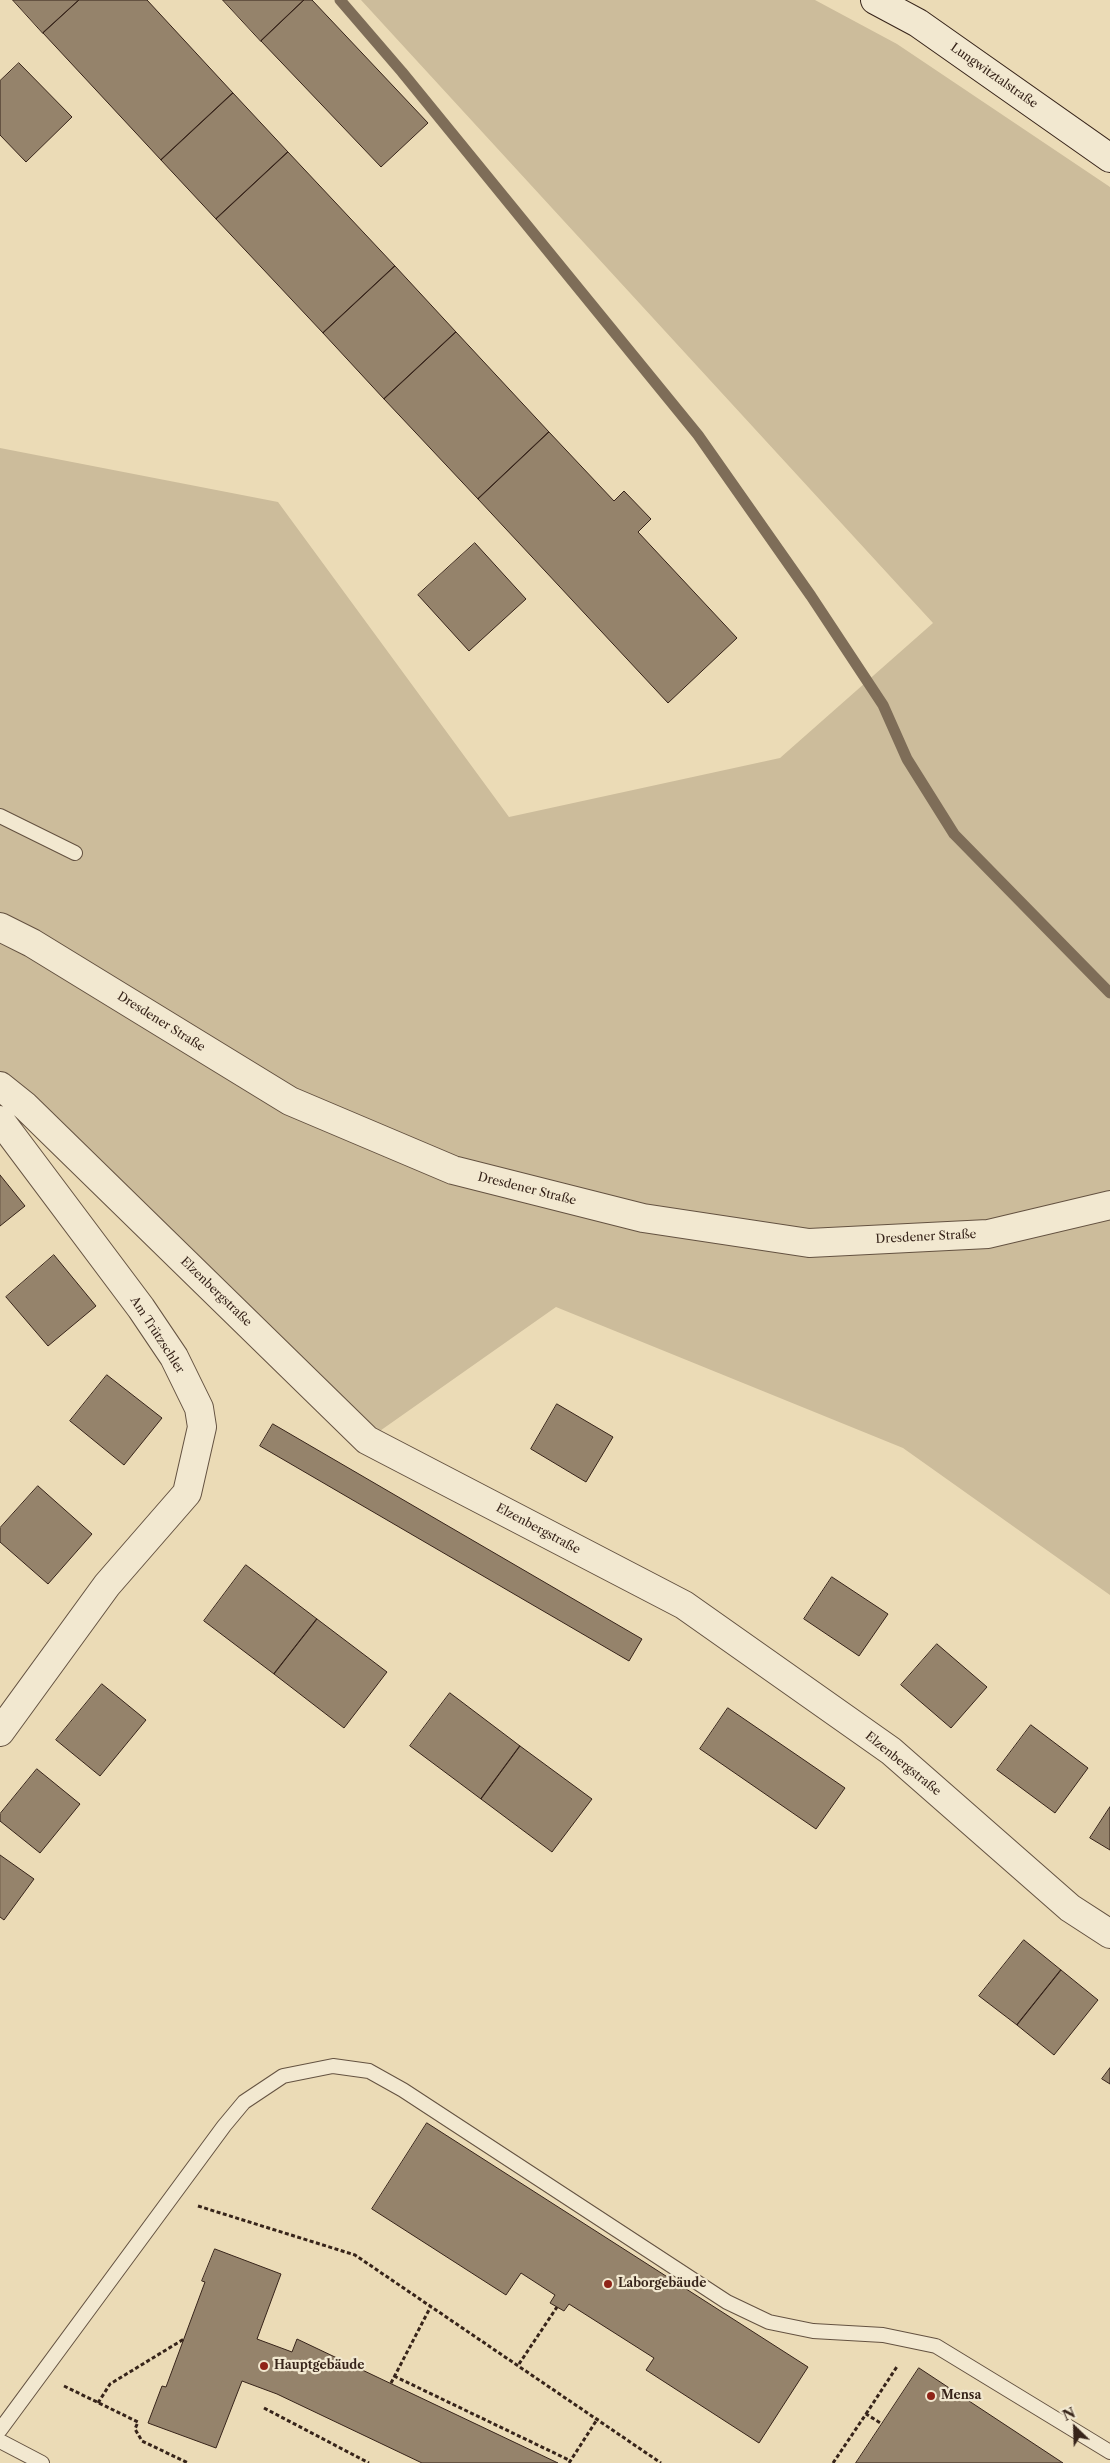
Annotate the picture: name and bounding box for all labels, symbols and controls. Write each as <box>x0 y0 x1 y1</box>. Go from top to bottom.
street label: Lungwitztalstraße <box>948 41 1040 111</box>
street label: Dresdener Straße <box>114 989 208 1055</box>
street label: Dresdener Straße <box>476 1170 578 1208</box>
street label: Dresdener Straße <box>875 1227 977 1247</box>
street label: Elzenbergstraße <box>177 1254 255 1330</box>
street label: Am Trützschler <box>127 1294 187 1376</box>
street label: Elzenbergstraße <box>493 1501 583 1557</box>
street label: Elzenbergstraße <box>862 1729 944 1799</box>
place label: Laborgebäude <box>618 2277 706 2291</box>
marker: Laborgebäude <box>602 2278 614 2290</box>
place label: Hauptgebäude <box>274 2359 365 2373</box>
marker: Hauptgebäude <box>258 2360 270 2372</box>
place label: Mensa <box>941 2389 981 2403</box>
marker: Mensa <box>925 2390 937 2402</box>
north arrow <box>1050 2403 1100 2453</box>
text: N <box>1060 2404 1078 2425</box>

